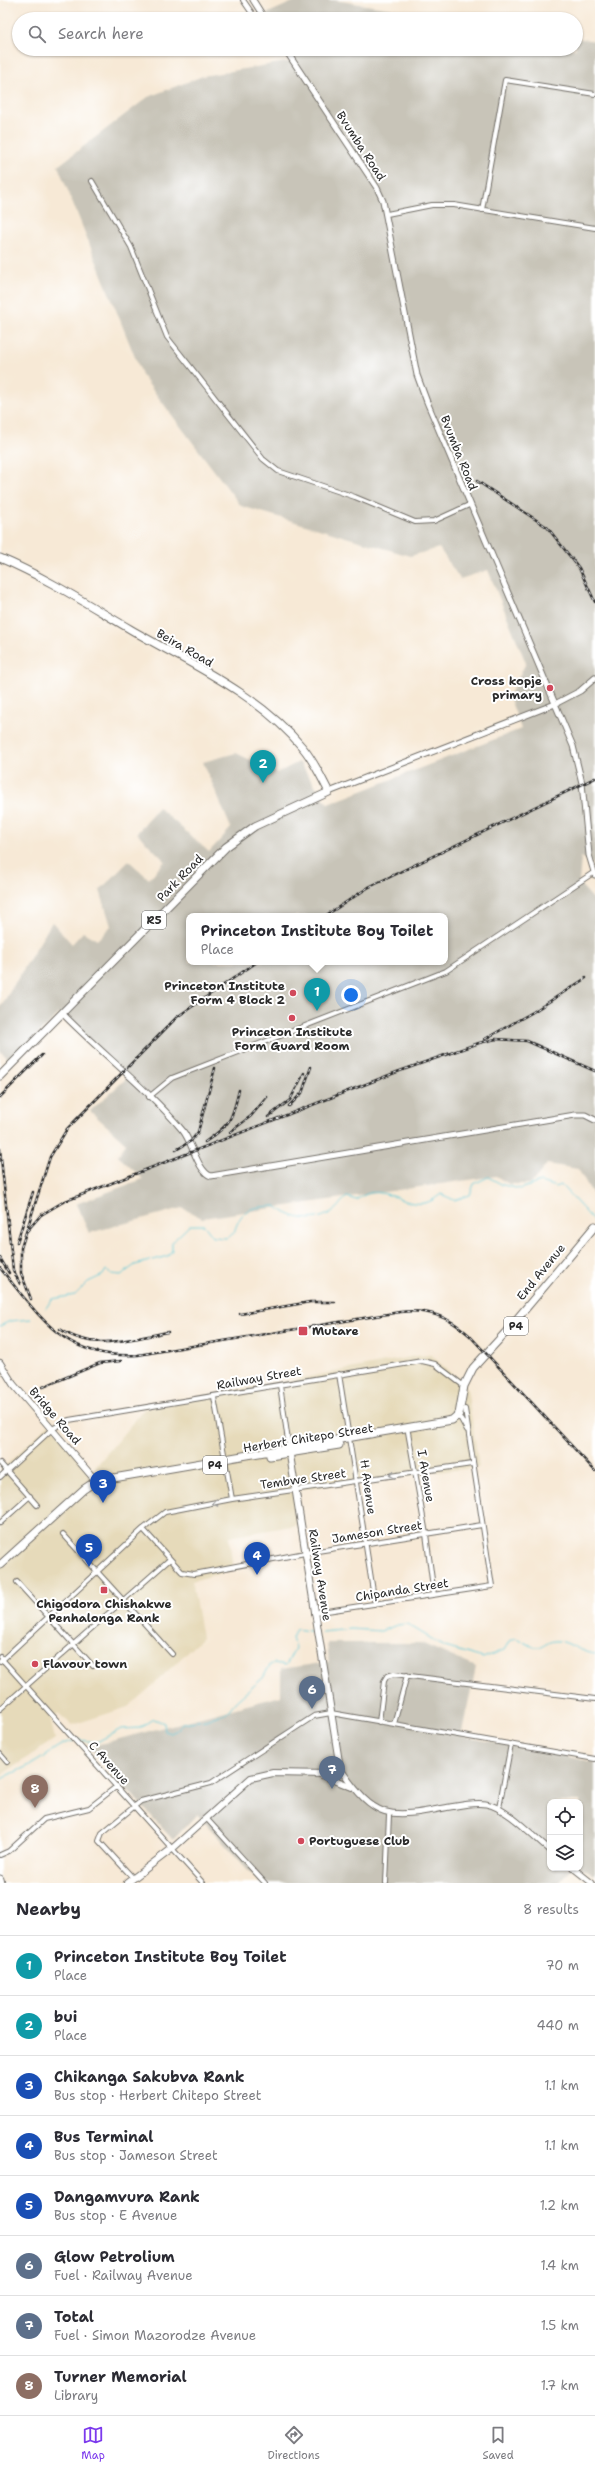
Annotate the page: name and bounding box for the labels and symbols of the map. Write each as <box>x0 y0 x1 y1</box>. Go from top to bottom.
street label: Bvumba Road <box>333 108 390 184</box>
street label: Bvumba Road <box>437 413 481 493</box>
street label: Beira Road <box>154 625 217 671</box>
place label: Cross kopje primary <box>471 673 542 703</box>
marker: Cross kopje primary <box>545 683 555 693</box>
pin: 2 <box>250 750 276 783</box>
street label: Park Road <box>153 851 207 905</box>
road number: R5 <box>142 911 166 929</box>
place label: Princeton Institute Form 4 Block 2 <box>164 978 286 1008</box>
pin: 1 <box>304 978 330 1011</box>
your location <box>341 985 361 1005</box>
marker: Princeton Institute Form 4 Block 2 <box>288 988 298 998</box>
marker: Princeton Institute Form Guard Room <box>287 1013 297 1023</box>
place label: Princeton Institute Form Guard Room <box>232 1024 352 1054</box>
street label: End Avenue <box>513 1240 569 1304</box>
road number: P4 <box>504 1317 528 1335</box>
place label: Mutare <box>312 1323 359 1339</box>
marker: Mutare <box>297 1325 309 1337</box>
street label: Railway Street <box>215 1363 303 1393</box>
street label: Bridge Road <box>26 1384 85 1448</box>
street label: Herbert Chitepo Street <box>242 1420 374 1456</box>
street label: I Avenue <box>414 1449 439 1504</box>
road number: P4 <box>203 1456 227 1474</box>
street label: H Avenue <box>356 1459 380 1516</box>
street label: Tembwe Street <box>259 1465 347 1493</box>
pin: 3 <box>90 1470 116 1503</box>
one-way arrow <box>389 1470 395 1479</box>
one-way arrow <box>212 1498 219 1506</box>
street label: Jameson Street <box>331 1517 423 1547</box>
street label: Railway Avenue <box>305 1528 335 1622</box>
pin: 5 <box>76 1534 102 1567</box>
pin: 4 <box>244 1542 270 1575</box>
street label: Chipanda Street <box>354 1575 450 1605</box>
marker: Chigodora Chishakwe Penhalonga Rank <box>99 1585 109 1595</box>
place label: Chigodora Chishakwe Penhalonga Rank <box>36 1596 172 1626</box>
place label: Flavour town <box>43 1656 127 1672</box>
marker: Flavour town <box>30 1659 40 1669</box>
pin: 6 <box>299 1676 325 1709</box>
street label: C Avenue <box>85 1738 133 1788</box>
pin: 7 <box>319 1756 345 1789</box>
pin: 8 <box>22 1775 48 1808</box>
place label: Portuguese Club <box>309 1833 410 1849</box>
marker: Portuguese Club <box>296 1836 306 1846</box>

